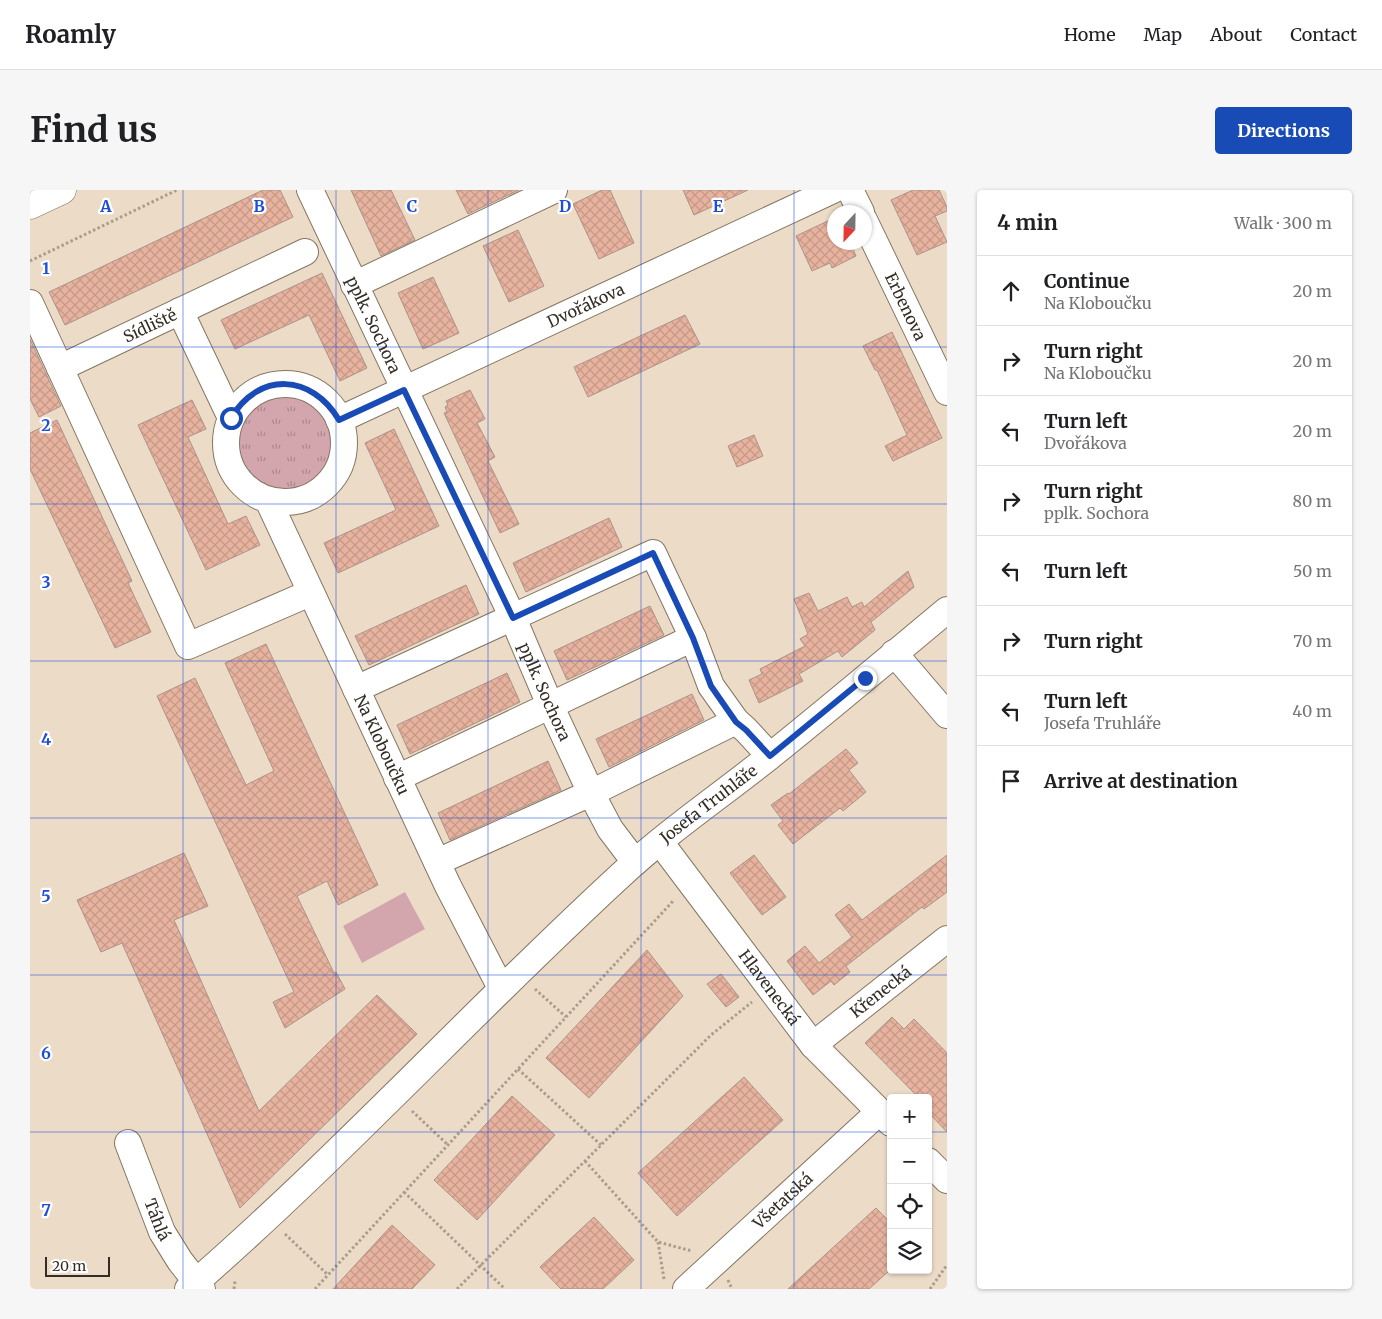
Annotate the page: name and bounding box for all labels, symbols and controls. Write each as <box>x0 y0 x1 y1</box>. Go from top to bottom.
text: Roamly <box>25 19 116 50</box>
text: Home <box>1064 23 1116 46</box>
text: Map <box>1144 23 1182 46</box>
text: About <box>1210 23 1262 46</box>
text: Contact <box>1290 23 1357 46</box>
button: Directions <box>1215 107 1352 154</box>
text: Find us <box>30 108 157 152</box>
text: A <box>99 196 112 216</box>
text: B <box>253 196 265 216</box>
text: C <box>407 196 417 216</box>
text: D <box>559 196 571 216</box>
text: E <box>713 196 724 216</box>
north arrow <box>827 205 872 250</box>
text: 4 min <box>997 209 1058 236</box>
text: Walk · 300 m <box>1234 213 1332 233</box>
text: 1 <box>42 258 50 278</box>
street label: Erbenova <box>881 269 931 344</box>
text: Continue <box>1044 269 1130 293</box>
street label: pplk. Sochora <box>342 273 406 377</box>
icon: ahead <box>997 277 1025 305</box>
street label: Dvořákova <box>544 278 628 332</box>
text: 20 m <box>1293 281 1332 301</box>
text: Na Kloboučku <box>1044 293 1152 313</box>
street label: Sídliště <box>120 304 180 347</box>
text: Turn right <box>1044 339 1143 363</box>
icon: right <box>997 347 1025 375</box>
text: 20 m <box>1293 351 1332 371</box>
text: Na Kloboučku <box>1044 363 1152 383</box>
route start <box>220 407 243 430</box>
text: Turn left <box>1044 409 1128 433</box>
text: 2 <box>41 415 51 435</box>
icon: left <box>997 417 1025 445</box>
text: 20 m <box>1293 421 1332 441</box>
text: Dvořákova <box>1044 433 1127 453</box>
text: Turn right <box>1044 479 1143 503</box>
icon: right <box>997 487 1025 515</box>
text: 80 m <box>1293 491 1332 511</box>
text: pplk. Sochora <box>1044 503 1149 523</box>
icon: left <box>997 557 1025 585</box>
text: Turn left <box>1044 559 1128 583</box>
text: 50 m <box>1293 561 1332 581</box>
text: 3 <box>41 572 51 592</box>
icon: right <box>997 627 1025 655</box>
text: Turn right <box>1044 629 1143 653</box>
text: 70 m <box>1293 631 1332 651</box>
street label: pplk. Sochora <box>515 640 575 744</box>
route end <box>854 667 877 690</box>
text: Turn left <box>1044 689 1128 713</box>
street label: Na Kloboučku <box>350 692 414 798</box>
icon: left <box>997 697 1025 725</box>
text: 40 m <box>1292 701 1332 721</box>
text: Josefa Truhláře <box>1044 713 1161 733</box>
text: 4 <box>41 729 51 749</box>
street label: Josefa Truhláře <box>655 760 761 848</box>
icon: arrive <box>997 767 1025 795</box>
text: Arrive at destination <box>1044 769 1238 793</box>
text: 5 <box>41 886 51 906</box>
street label: Hlavenecká <box>735 946 805 1029</box>
street label: Křenecká <box>846 961 915 1022</box>
text: 6 <box>41 1043 51 1063</box>
map controls <box>887 1094 932 1274</box>
button: + <box>887 1094 932 1139</box>
button: − <box>887 1139 932 1184</box>
street label: Všetatská <box>748 1168 817 1234</box>
button: locate <box>887 1184 932 1229</box>
street label: Táhlá <box>140 1196 175 1245</box>
text: 7 <box>41 1200 51 1220</box>
button: layers <box>887 1229 932 1274</box>
scale bar <box>45 1254 110 1277</box>
text: 20 m <box>52 1257 86 1275</box>

